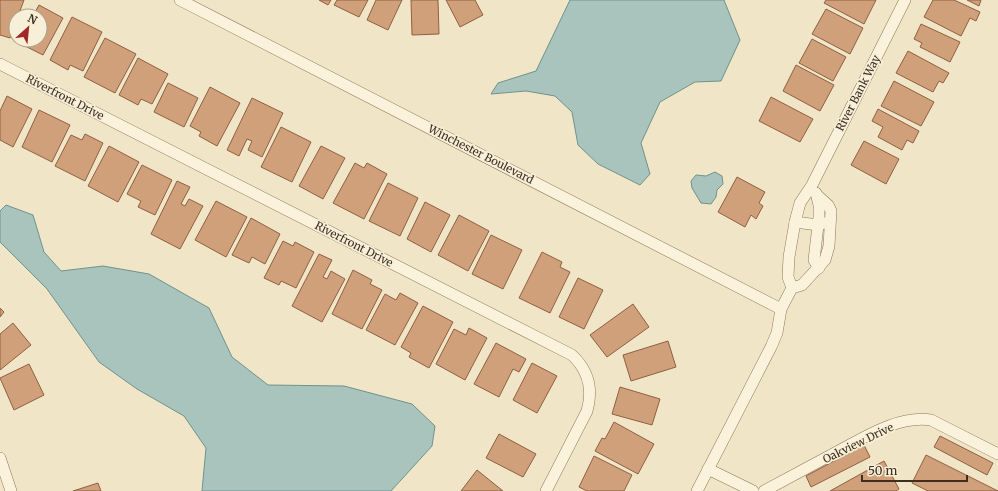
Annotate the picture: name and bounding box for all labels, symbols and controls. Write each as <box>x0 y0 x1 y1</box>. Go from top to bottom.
north arrow <box>8 8 48 48</box>
text: N <box>25 11 40 27</box>
street label: River Bank Way <box>833 52 883 133</box>
street label: Riverfront Drive <box>24 71 107 123</box>
street label: Winchester Boulevard <box>425 121 536 187</box>
street label: Riverfront Drive <box>313 218 396 270</box>
street label: Oakview Drive <box>820 420 896 466</box>
scale bar <box>862 457 967 483</box>
text: 50 m <box>868 463 897 478</box>

